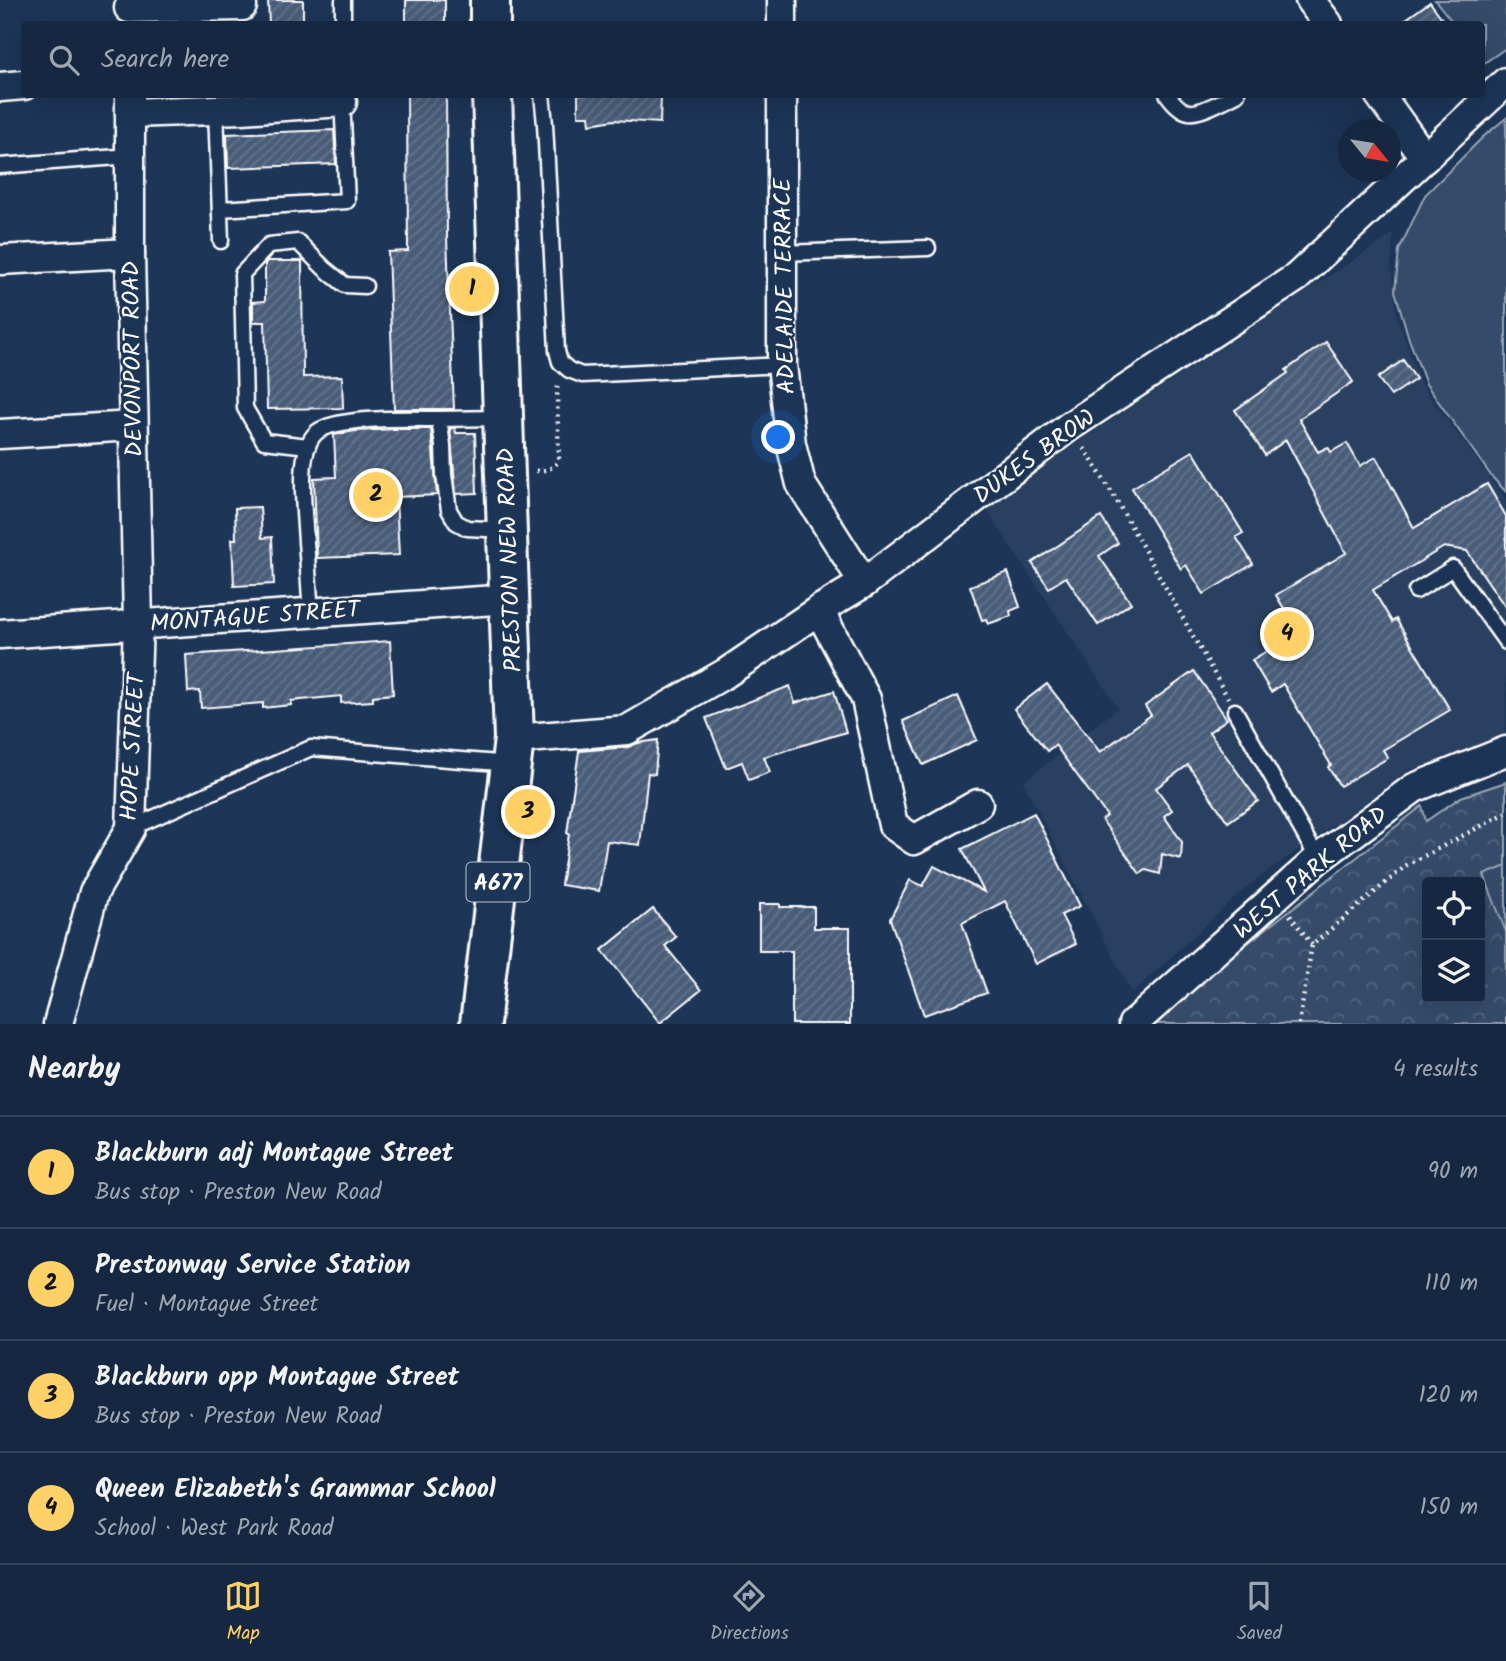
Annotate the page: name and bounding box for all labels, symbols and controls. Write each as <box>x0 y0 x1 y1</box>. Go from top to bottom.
search box <box>21 21 1485 98</box>
text: Search here <box>101 39 229 81</box>
icon: search <box>45 41 83 79</box>
north arrow <box>1338 119 1401 182</box>
street label: ADELAIDE TERRACE <box>764 177 807 394</box>
street label: DEVONPORT ROAD <box>112 261 155 457</box>
pin: 1 <box>449 263 495 315</box>
street label: DUKES BROW <box>965 399 1104 515</box>
your location <box>761 420 795 454</box>
street label: PRESTON NEW ROAD <box>487 447 534 673</box>
pin: 2 <box>353 469 399 521</box>
street label: MONTAGUE STREET <box>149 591 364 644</box>
pin: 4 <box>1264 608 1310 660</box>
street label: HOPE STREET <box>110 670 157 822</box>
pin: 3 <box>505 786 551 838</box>
street label: WEST PARK ROAD <box>1225 796 1397 950</box>
road number: A677 <box>466 862 530 902</box>
map controls <box>1422 877 1485 1003</box>
button: locate <box>1422 877 1485 940</box>
button: layers <box>1422 940 1485 1003</box>
text: Nearby <box>28 1046 120 1094</box>
text: 4 results <box>1393 1052 1478 1088</box>
text: Blackburn adj Montague Street <box>95 1133 454 1175</box>
text: 1 <box>48 1154 54 1190</box>
text: 90 m <box>1428 1154 1478 1190</box>
text: Bus stop · Preston New Road <box>95 1175 382 1211</box>
text: Prestonway Service Station <box>95 1245 410 1287</box>
text: 2 <box>44 1266 58 1302</box>
text: 110 m <box>1425 1266 1478 1302</box>
text: Fuel · Montague Street <box>95 1287 318 1323</box>
text: Blackburn opp Montague Street <box>95 1357 459 1399</box>
text: 3 <box>45 1378 57 1414</box>
text: 120 m <box>1418 1378 1478 1414</box>
text: Bus stop · Preston New Road <box>95 1399 382 1435</box>
text: Queen Elizabeth's Grammar School <box>95 1469 496 1511</box>
text: 4 <box>45 1490 57 1526</box>
text: 150 m <box>1419 1490 1478 1526</box>
text: School · West Park Road <box>95 1511 333 1547</box>
tab: Map <box>224 1577 262 1649</box>
tab: Directions <box>710 1577 789 1649</box>
tab: Saved <box>1237 1577 1282 1649</box>

